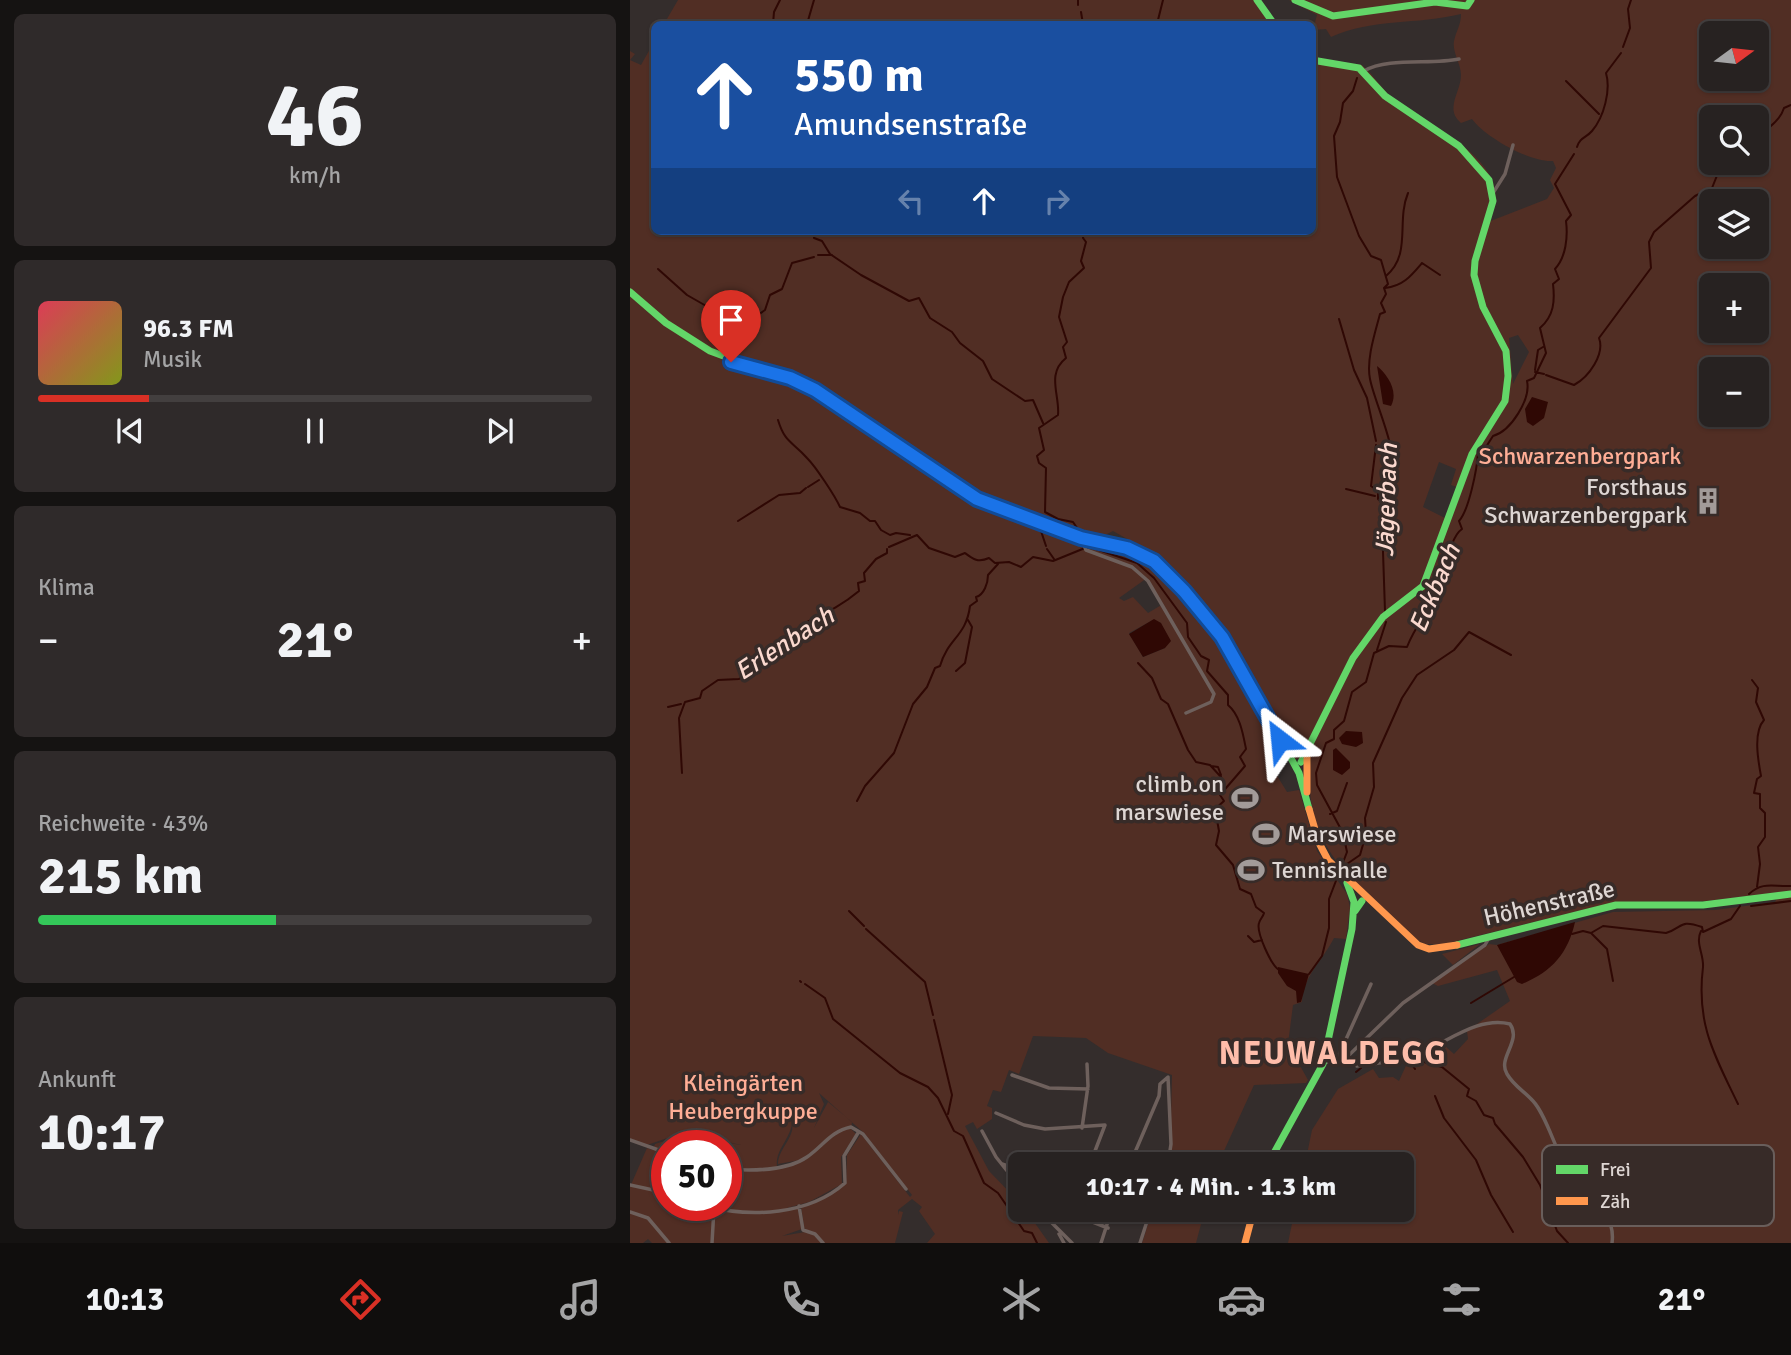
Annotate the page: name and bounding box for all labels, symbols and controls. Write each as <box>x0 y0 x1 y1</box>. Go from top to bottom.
north arrow <box>1699 21 1769 91</box>
map controls <box>1699 21 1769 427</box>
text: 550 m <box>794 45 924 105</box>
icon: ahead <box>679 49 770 140</box>
text: 46 <box>266 59 364 172</box>
text: Amundsenstraße <box>794 105 1028 144</box>
button: search <box>1699 105 1769 175</box>
text: km/h <box>289 161 341 190</box>
icon: left <box>892 182 930 220</box>
icon: ahead <box>965 182 1003 220</box>
icon: right <box>1038 182 1076 220</box>
button: layers <box>1699 189 1769 259</box>
button: + <box>1699 273 1769 343</box>
pin <box>701 290 761 362</box>
icon: arrive <box>712 301 750 339</box>
text: 96.3 FM <box>143 313 234 345</box>
text: Musik <box>143 345 202 374</box>
button: − <box>1699 357 1769 427</box>
icon: previous <box>111 412 149 450</box>
icon: pause <box>296 412 334 450</box>
icon: next <box>481 412 519 450</box>
park label: Schwarzenbergpark <box>1479 441 1681 471</box>
water label: Jägerbach <box>1369 442 1405 557</box>
place label: Forsthaus Schwarzenbergpark <box>1484 472 1687 530</box>
building icon: Forsthaus Schwarzenbergpark <box>1693 486 1723 516</box>
water label: Eckbach <box>1402 539 1468 637</box>
text: Klima <box>38 573 95 602</box>
water label: Erlenbach <box>729 599 841 688</box>
text: 21° <box>277 608 353 672</box>
text: − <box>38 617 59 664</box>
text: + <box>571 617 592 664</box>
position arrow <box>1243 703 1317 777</box>
place label: climb.on marswiese <box>1115 769 1224 827</box>
sports icon: climb.on marswiese <box>1230 783 1260 813</box>
text: Reichweite · 43% <box>38 809 208 838</box>
sports icon: Marswiese <box>1251 819 1281 849</box>
place label: Marswiese <box>1287 819 1397 849</box>
text: 215 km <box>38 844 203 908</box>
sports icon: Tennishalle <box>1236 855 1266 885</box>
place label: Tennishalle <box>1272 855 1388 885</box>
street label: Höhenstraße <box>1481 873 1617 933</box>
district label: NEUWALDEGG <box>1219 1034 1447 1073</box>
text: Ankunft <box>38 1065 116 1094</box>
park label: Kleingärten Heubergkuppe <box>668 1068 818 1126</box>
text: 10:17 <box>38 1100 166 1164</box>
speed limit sign: 50 <box>651 1130 742 1221</box>
legend <box>1542 1145 1774 1226</box>
text: Frei <box>1600 1158 1631 1182</box>
text: 10:17 · 4 Min. · 1.3 km <box>1086 1171 1336 1203</box>
text: Zäh <box>1600 1190 1630 1214</box>
icon: directions <box>336 1275 385 1324</box>
icon: music <box>556 1275 605 1324</box>
icon: phone <box>776 1275 825 1324</box>
icon: climate <box>997 1275 1046 1324</box>
icon: car <box>1217 1275 1266 1324</box>
icon: filters <box>1437 1275 1486 1324</box>
text: 10:13 <box>86 1280 164 1319</box>
text: 21° <box>1658 1280 1705 1319</box>

